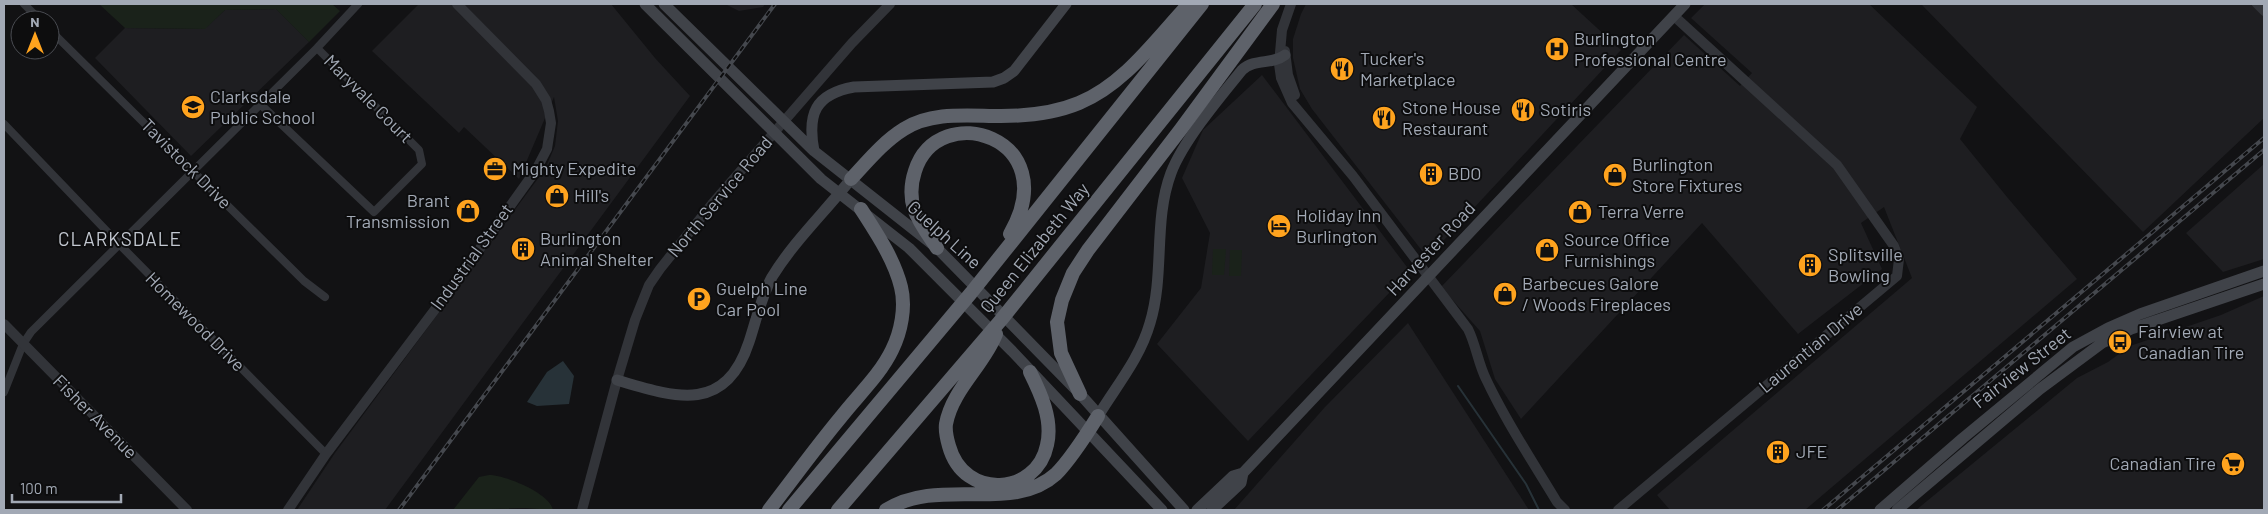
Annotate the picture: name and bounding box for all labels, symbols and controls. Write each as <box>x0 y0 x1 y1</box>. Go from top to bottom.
north arrow <box>10 10 60 60</box>
text: N <box>30 13 40 30</box>
place label: Burlington Professional Centre <box>1574 27 1727 70</box>
hospital icon: Burlington Professional Centre <box>1544 36 1570 62</box>
place label: Tucker's Marketplace <box>1360 47 1456 90</box>
street label: Maryvale Court <box>320 49 418 147</box>
restaurant icon: Tucker's Marketplace <box>1329 56 1355 82</box>
place label: Clarksdale Public School <box>210 85 315 128</box>
school or university icon: Clarksdale Public School <box>180 94 206 120</box>
place label: Stone House Restaurant <box>1402 96 1501 139</box>
restaurant icon: Sotiris <box>1510 97 1536 123</box>
place label: Sotiris <box>1540 98 1591 120</box>
restaurant icon: Stone House Restaurant <box>1371 105 1397 131</box>
street label: Tavistock Drive <box>137 113 237 213</box>
street label: North Service Road <box>662 131 776 261</box>
place label: Burlington Store Fixtures <box>1632 153 1742 196</box>
office icon: Mighty Expedite <box>482 156 508 182</box>
place label: Mighty Expedite <box>512 157 636 179</box>
building icon: BDO <box>1418 161 1444 187</box>
place label: BDO <box>1448 162 1482 184</box>
shop icon: Burlington Store Fixtures <box>1602 162 1628 188</box>
street label: Queen Elizabeth Way <box>975 178 1093 317</box>
shop icon: Hill's <box>544 183 570 209</box>
place label: Hill's <box>574 184 609 206</box>
place label: Brant Transmission <box>346 189 450 232</box>
street label: Guelph Line <box>903 195 986 273</box>
street label: Harvester Road <box>1381 197 1479 300</box>
shop icon: Brant Transmission <box>455 198 481 224</box>
street label: Industrial Street <box>425 199 517 314</box>
shop icon: Terra Verre <box>1567 199 1593 225</box>
place label: Terra Verre <box>1598 200 1684 222</box>
place label: Holiday Inn Burlington <box>1296 204 1381 247</box>
hotel icon: Holiday Inn Burlington <box>1266 213 1292 239</box>
district label: CLARKSDALE <box>58 227 182 250</box>
place label: Burlington Animal Shelter <box>540 227 654 270</box>
place label: Source Office Furnishings <box>1564 228 1670 271</box>
building icon: Burlington Animal Shelter <box>510 236 536 262</box>
shop icon: Source Office Furnishings <box>1534 237 1560 263</box>
place label: Splitsville Bowling <box>1828 243 1903 286</box>
building icon: Splitsville Bowling <box>1797 252 1823 278</box>
street label: Homewood Drive <box>141 267 250 376</box>
place label: Barbecues Galore / Woods Fireplaces <box>1522 272 1671 315</box>
place label: Guelph Line Car Pool <box>716 277 808 320</box>
shop icon: Barbecues Galore / Woods Fireplaces <box>1492 281 1518 307</box>
parking icon: Guelph Line Car Pool <box>686 286 712 312</box>
street label: Laurentian Drive <box>1754 297 1867 397</box>
place label: Fairview at Canadian Tire <box>2138 320 2244 363</box>
street label: Fairview Street <box>1968 322 2075 412</box>
bus stop icon: Fairview at Canadian Tire <box>2107 329 2133 355</box>
street label: Fisher Avenue <box>49 370 142 463</box>
building icon: JFE <box>1765 439 1791 465</box>
place label: JFE <box>1796 440 1828 462</box>
supermarket icon: Canadian Tire <box>2220 451 2246 477</box>
place label: Canadian Tire <box>2110 452 2216 474</box>
scale bar <box>12 472 121 504</box>
text: 100 m <box>20 479 58 497</box>

